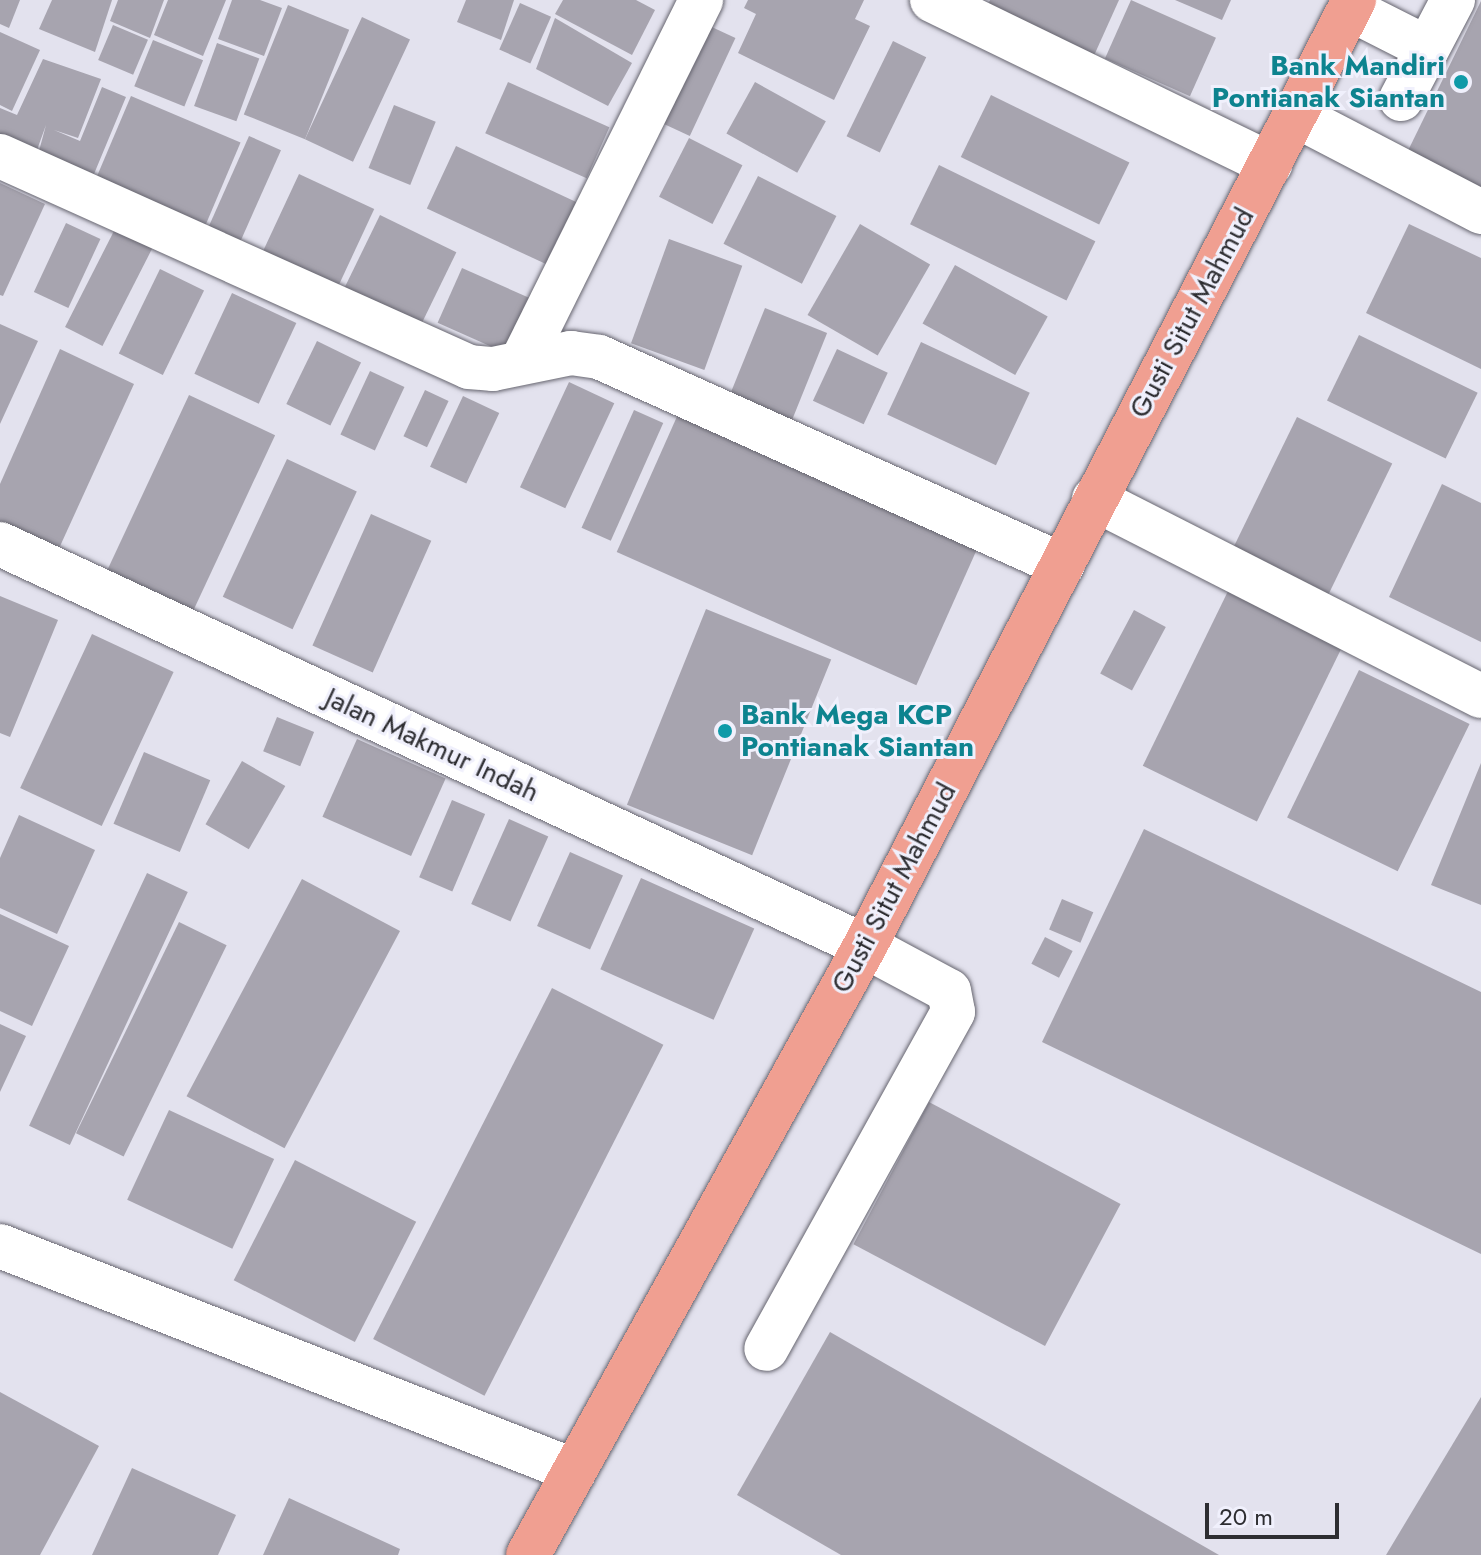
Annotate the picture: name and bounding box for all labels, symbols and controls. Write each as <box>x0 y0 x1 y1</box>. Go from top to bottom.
place label: Bank Mandiri Pontianak Siantan <box>1212 49 1445 115</box>
marker: Bank Mandiri Pontianak Siantan <box>1452 73 1470 91</box>
street label: Gusti Situt Mahmud <box>1123 202 1261 424</box>
street label: Jalan Makmur Indah <box>320 681 544 809</box>
place label: Bank Mega KCP Pontianak Siantan <box>741 698 974 764</box>
marker: Bank Mega KCP Pontianak Siantan <box>716 722 734 740</box>
street label: Gusti Situt Mahmud <box>825 777 963 999</box>
scale bar <box>1209 1487 1343 1537</box>
text: 20 m <box>1219 1499 1273 1534</box>

